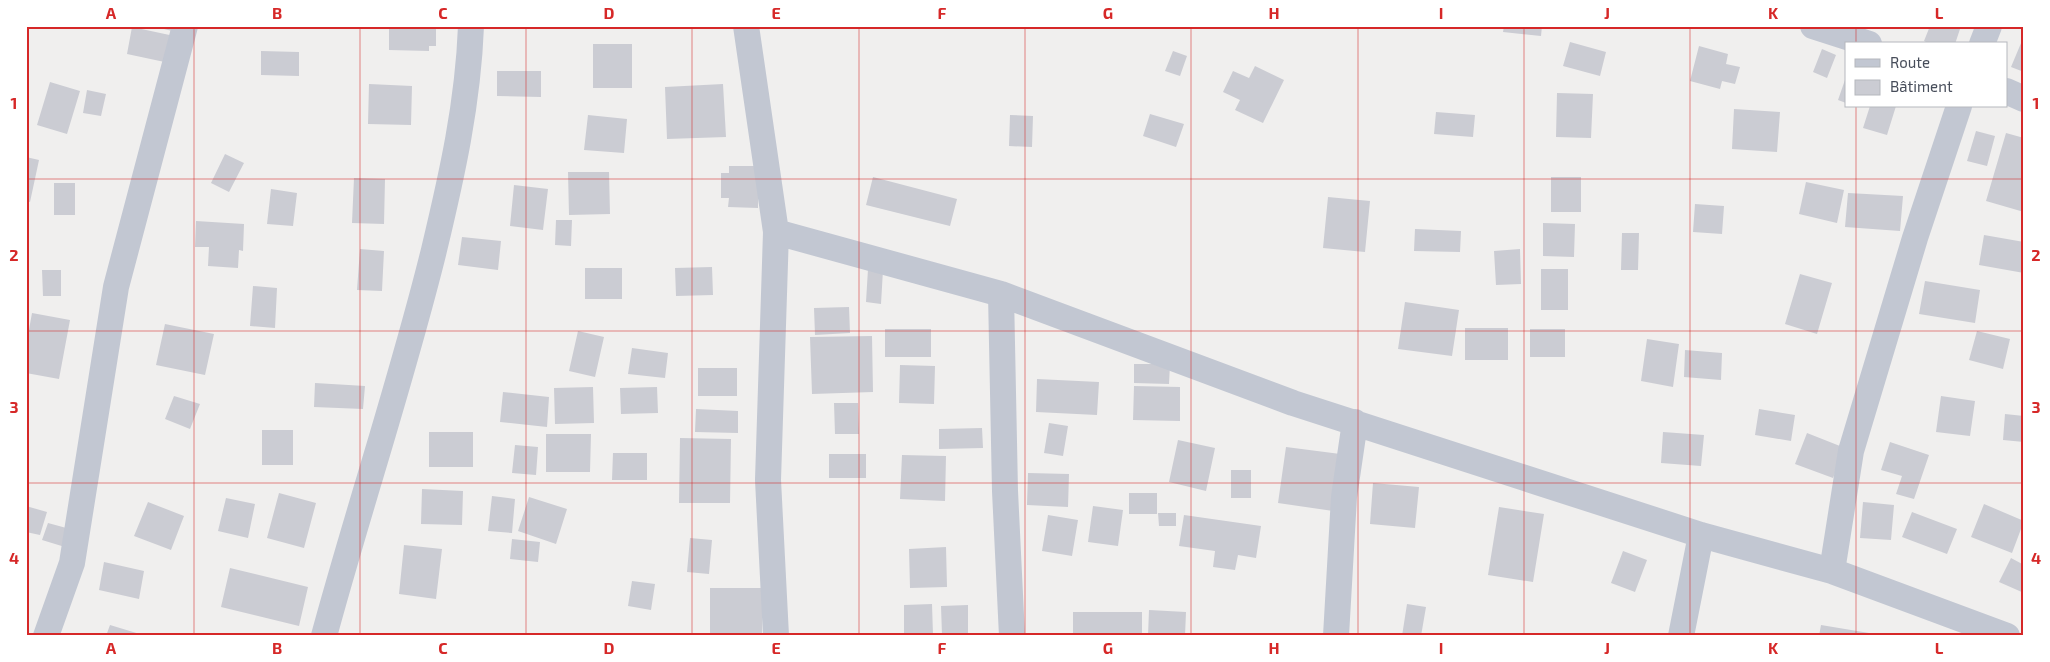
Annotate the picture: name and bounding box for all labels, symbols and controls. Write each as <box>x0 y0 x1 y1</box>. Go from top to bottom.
text: A <box>106 3 117 22</box>
text: B <box>272 3 282 22</box>
text: C <box>438 3 448 22</box>
text: D <box>604 3 615 22</box>
text: E <box>771 3 781 22</box>
text: F <box>938 3 947 22</box>
text: G <box>1103 3 1113 22</box>
text: H <box>1268 3 1280 22</box>
text: I <box>1439 3 1443 22</box>
text: J <box>1604 3 1610 22</box>
text: K <box>1768 3 1779 22</box>
text: L <box>1935 3 1944 22</box>
legend <box>1845 42 2008 108</box>
text: Route <box>1890 53 1930 71</box>
text: Bâtiment <box>1890 77 1953 95</box>
text: 1 <box>11 93 17 112</box>
text: 1 <box>2033 93 2039 112</box>
text: 2 <box>9 245 19 264</box>
text: 2 <box>2031 245 2041 264</box>
text: 3 <box>9 397 19 416</box>
text: 3 <box>2031 397 2041 416</box>
text: 4 <box>9 548 19 567</box>
text: 4 <box>2031 548 2041 567</box>
text: A <box>106 638 117 657</box>
text: B <box>272 638 282 657</box>
text: C <box>438 638 448 657</box>
text: D <box>604 638 615 657</box>
text: E <box>771 638 781 657</box>
text: F <box>938 638 947 657</box>
text: G <box>1103 638 1113 657</box>
text: H <box>1268 638 1280 657</box>
text: I <box>1439 638 1443 657</box>
text: J <box>1604 638 1610 657</box>
text: K <box>1768 638 1779 657</box>
text: L <box>1935 638 1944 657</box>

